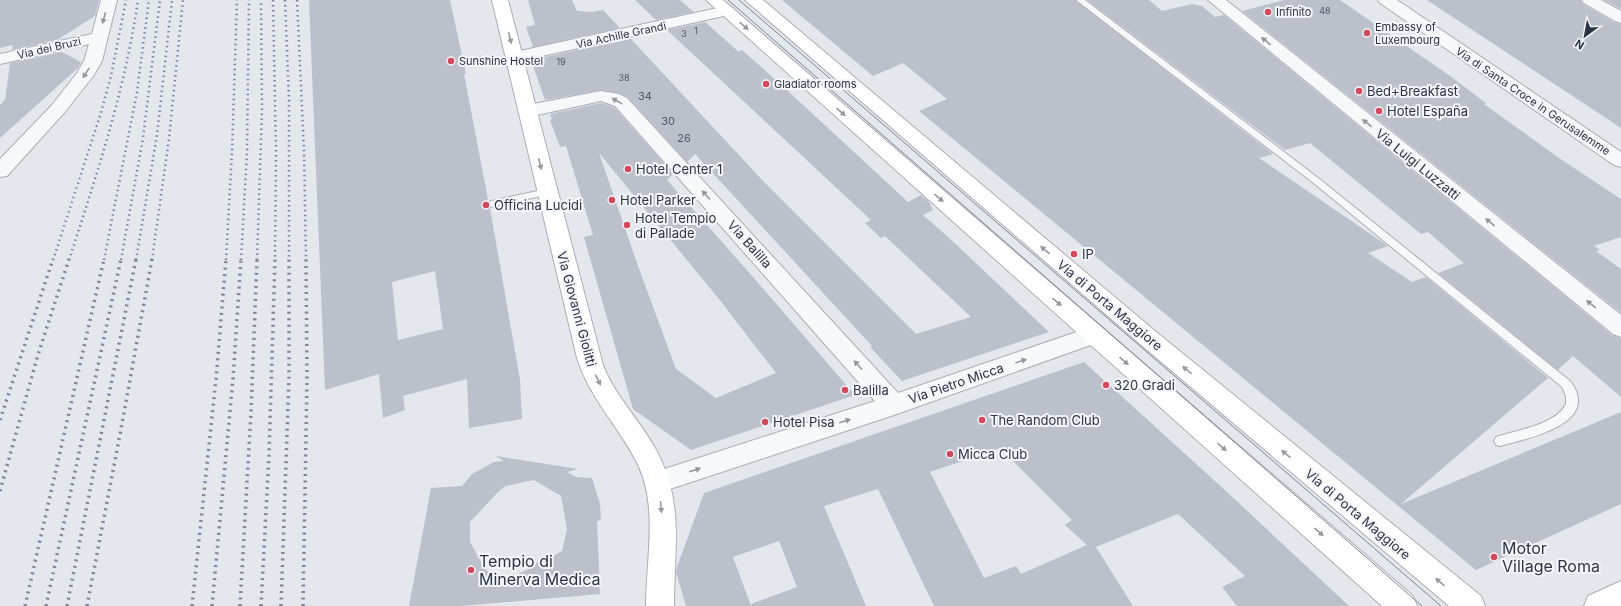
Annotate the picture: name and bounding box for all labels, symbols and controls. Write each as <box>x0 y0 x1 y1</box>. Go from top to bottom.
place label: Infinito <box>1276 5 1312 19</box>
house number: 48 <box>1319 5 1331 16</box>
marker: Infinito <box>1263 7 1273 17</box>
one-way arrow <box>101 13 107 25</box>
north arrow <box>1565 16 1605 56</box>
street label: Via Achille Grandi <box>575 19 667 51</box>
place label: Embassy of Luxembourg <box>1375 20 1440 47</box>
one-way arrow <box>739 21 749 30</box>
house number: 1 <box>694 25 698 36</box>
house number: 3 <box>681 28 687 39</box>
marker: Embassy of Luxembourg <box>1362 28 1372 38</box>
one-way arrow <box>507 32 513 44</box>
street label: Via dei Bruzi <box>16 34 82 62</box>
one-way arrow <box>1260 36 1271 45</box>
text: N <box>1572 36 1587 53</box>
street label: Via di Santa Croce in Gerusalemme <box>1453 44 1613 158</box>
place label: Sunshine Hostel <box>459 54 543 68</box>
marker: Sunshine Hostel <box>446 56 456 66</box>
house number: 19 <box>556 56 566 67</box>
one-way arrow <box>82 68 90 78</box>
house number: 38 <box>618 72 630 83</box>
place label: Gladiator rooms <box>774 77 857 91</box>
marker: Gladiator rooms <box>761 79 771 89</box>
place label: Bed+Breakfast <box>1367 83 1458 99</box>
marker: Bed+Breakfast <box>1354 86 1364 96</box>
house number: 34 <box>638 89 652 103</box>
one-way arrow <box>611 97 623 104</box>
place label: Hotel España <box>1387 103 1468 119</box>
marker: Hotel España <box>1374 106 1384 116</box>
one-way arrow <box>836 107 847 116</box>
house number: 30 <box>661 114 675 128</box>
one-way arrow <box>1361 118 1372 127</box>
street label: Via Luigi Luzzatti <box>1373 125 1463 203</box>
house number: 26 <box>677 131 691 145</box>
one-way arrow <box>538 158 544 170</box>
place label: Hotel Center 1 <box>636 161 722 177</box>
marker: Hotel Center 1 <box>623 164 633 174</box>
one-way arrow <box>702 191 711 200</box>
place label: Hotel Parker <box>620 192 696 208</box>
one-way arrow <box>934 193 944 202</box>
marker: Hotel Parker <box>607 195 617 205</box>
place label: Officina Lucidi <box>494 197 582 213</box>
marker: Officina Lucidi <box>481 200 491 210</box>
place label: Hotel Tempio di Pallade <box>635 210 716 241</box>
street label: Via Balilla <box>724 217 776 271</box>
one-way arrow <box>1484 218 1495 226</box>
marker: Hotel Tempio di Pallade <box>622 220 632 230</box>
one-way arrow <box>1040 245 1050 254</box>
place label: IP <box>1082 246 1094 262</box>
marker: IP <box>1069 249 1079 259</box>
street label: Via Giovanni Giolitti <box>554 250 600 368</box>
street label: Via di Porta Maggiore <box>1054 256 1166 354</box>
one-way arrow <box>1052 298 1062 307</box>
one-way arrow <box>1585 299 1596 308</box>
one-way arrow <box>1119 356 1129 365</box>
one-way arrow <box>1015 358 1027 364</box>
street label: Via Pietro Micca <box>906 359 1006 407</box>
one-way arrow <box>854 360 863 370</box>
one-way arrow <box>1181 366 1192 375</box>
one-way arrow <box>594 374 601 386</box>
place label: 320 Gradi <box>1114 377 1175 393</box>
marker: 320 Gradi <box>1101 380 1111 390</box>
place label: Balilla <box>853 382 889 398</box>
marker: Balilla <box>840 385 850 395</box>
place label: The Random Club <box>990 412 1100 428</box>
place label: Hotel Pisa <box>773 414 835 430</box>
marker: The Random Club <box>977 415 987 425</box>
marker: Hotel Pisa <box>760 417 770 427</box>
one-way arrow <box>839 417 851 423</box>
one-way arrow <box>1216 442 1227 451</box>
place label: Micca Club <box>958 446 1027 462</box>
marker: Micca Club <box>945 449 955 459</box>
one-way arrow <box>1281 449 1292 458</box>
street label: Via di Porta Maggiore <box>1302 465 1414 563</box>
one-way arrow <box>689 467 701 473</box>
one-way arrow <box>658 501 665 513</box>
one-way arrow <box>1314 528 1324 537</box>
place label: Motor Village Roma <box>1502 538 1600 576</box>
place label: Tempio di Minerva Medica <box>479 551 601 589</box>
marker: Motor Village Roma <box>1489 552 1499 562</box>
marker: Tempio di Minerva Medica <box>466 565 476 575</box>
one-way arrow <box>1434 577 1445 586</box>

